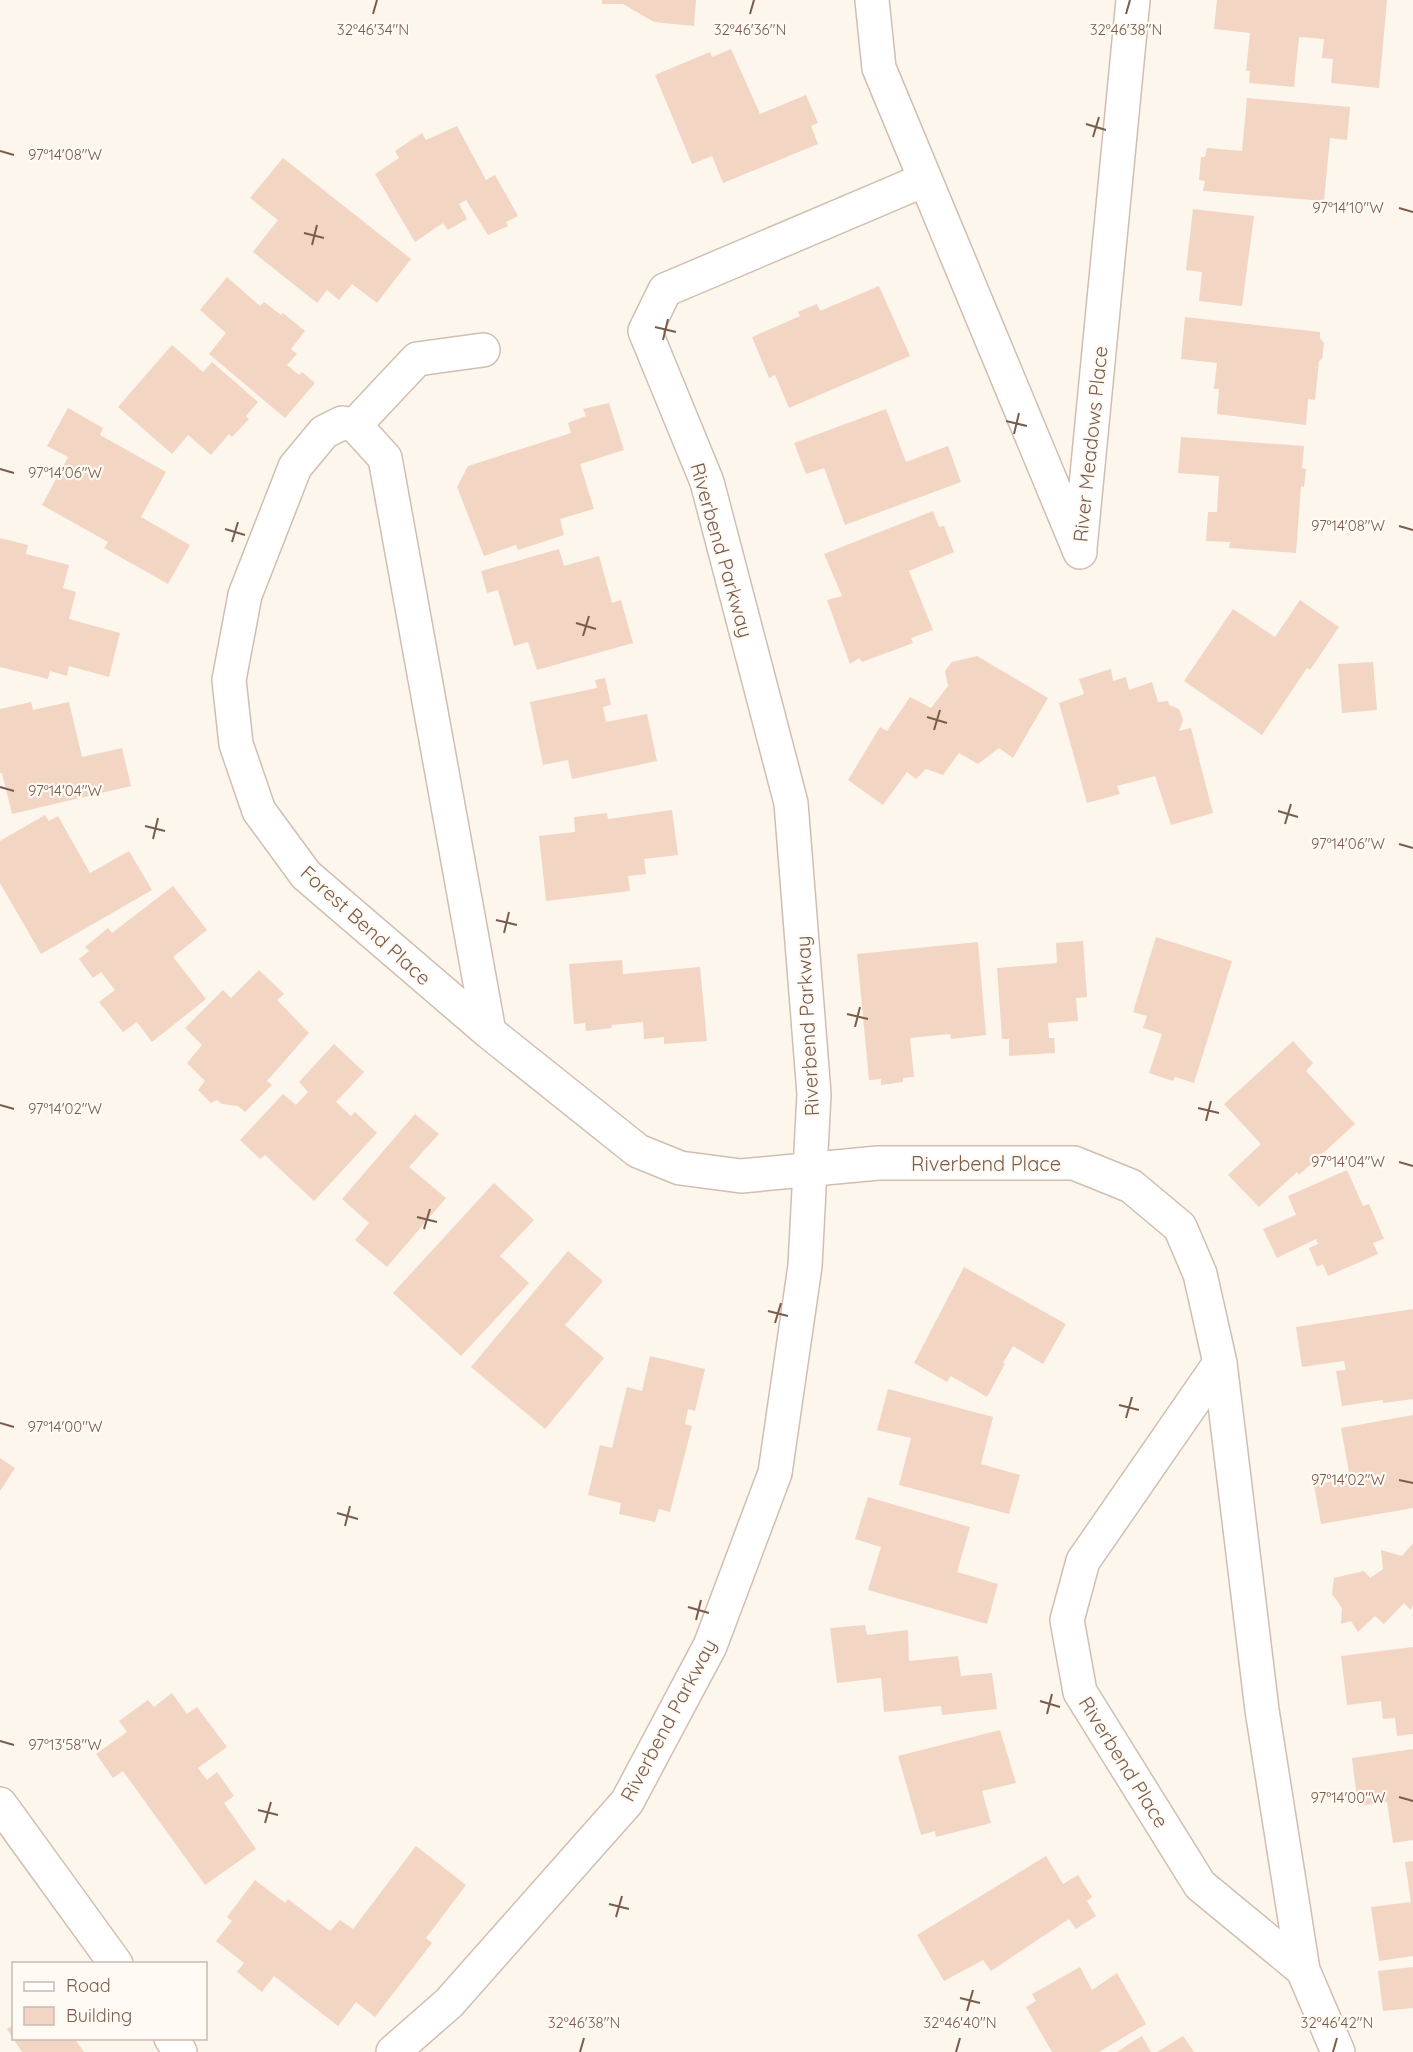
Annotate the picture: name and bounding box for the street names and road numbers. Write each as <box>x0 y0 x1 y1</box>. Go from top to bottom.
street label: River Meadows Place <box>1067 345 1113 543</box>
street label: Riverbend Parkway <box>685 460 759 640</box>
street label: Forest Bend Place <box>296 860 436 990</box>
street label: Riverbend Parkway <box>790 935 824 1117</box>
street label: Riverbend Place <box>911 1151 1061 1176</box>
street label: Riverbend Parkway <box>615 1634 721 1806</box>
street label: Riverbend Place <box>1074 1692 1174 1832</box>

